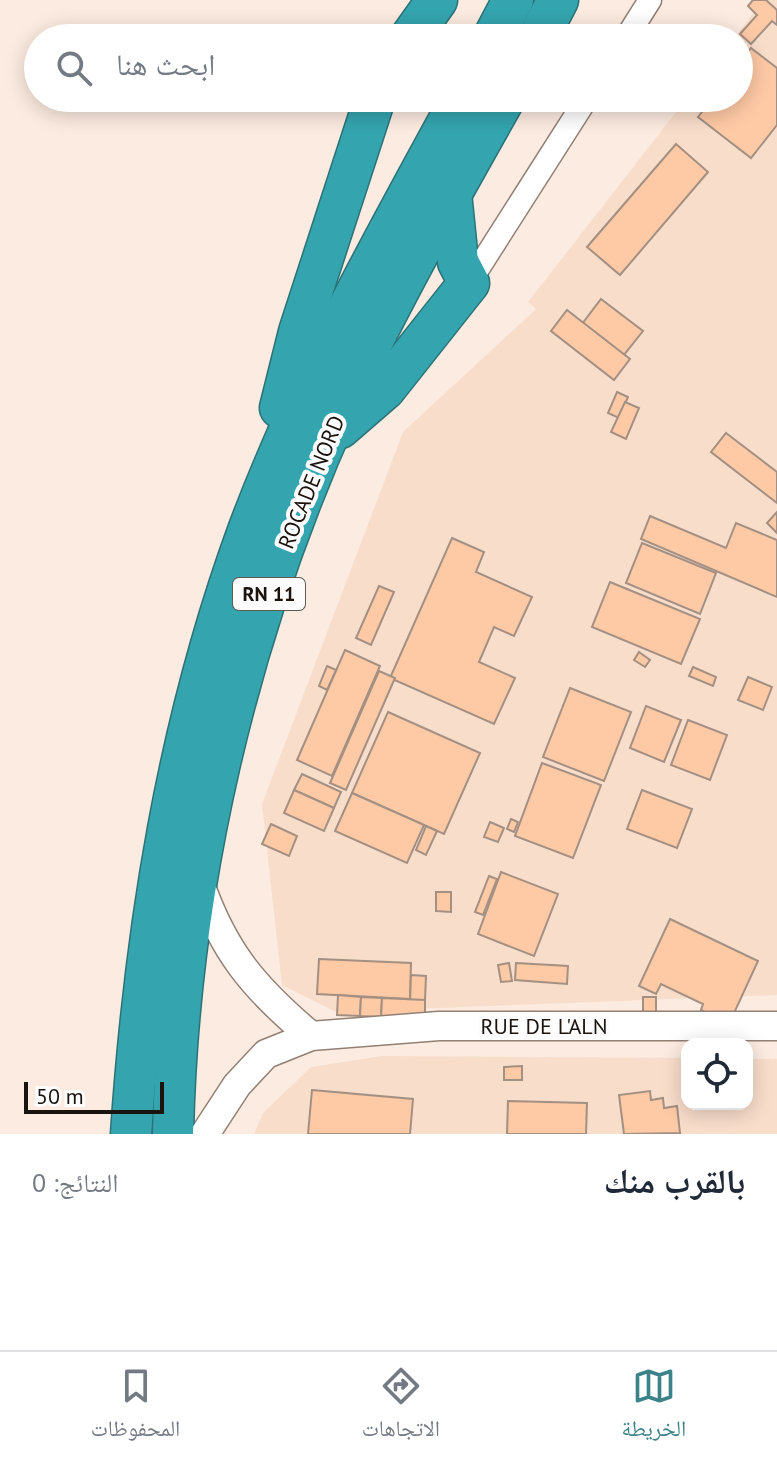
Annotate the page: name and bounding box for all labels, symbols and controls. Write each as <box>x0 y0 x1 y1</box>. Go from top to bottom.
search box <box>24 24 753 112</box>
text: ابحث هنا <box>116 44 215 83</box>
icon: search <box>52 46 96 90</box>
street label: ROCADE NORD <box>272 411 350 553</box>
road number: RN 11 <box>233 578 305 610</box>
street label: RUE DE L'ALN <box>481 1012 607 1040</box>
map controls <box>681 1038 753 1110</box>
button: locate <box>681 1038 753 1110</box>
scale bar <box>24 1078 164 1114</box>
text: 50 m <box>36 1082 84 1110</box>
text: بالقرب منك <box>604 1158 745 1202</box>
text: النتائج: 0 <box>32 1166 119 1199</box>
tab: المحفوظات <box>91 1364 180 1450</box>
tab: الاتجاهات <box>362 1364 440 1450</box>
tab: الخريطة <box>621 1364 686 1450</box>

